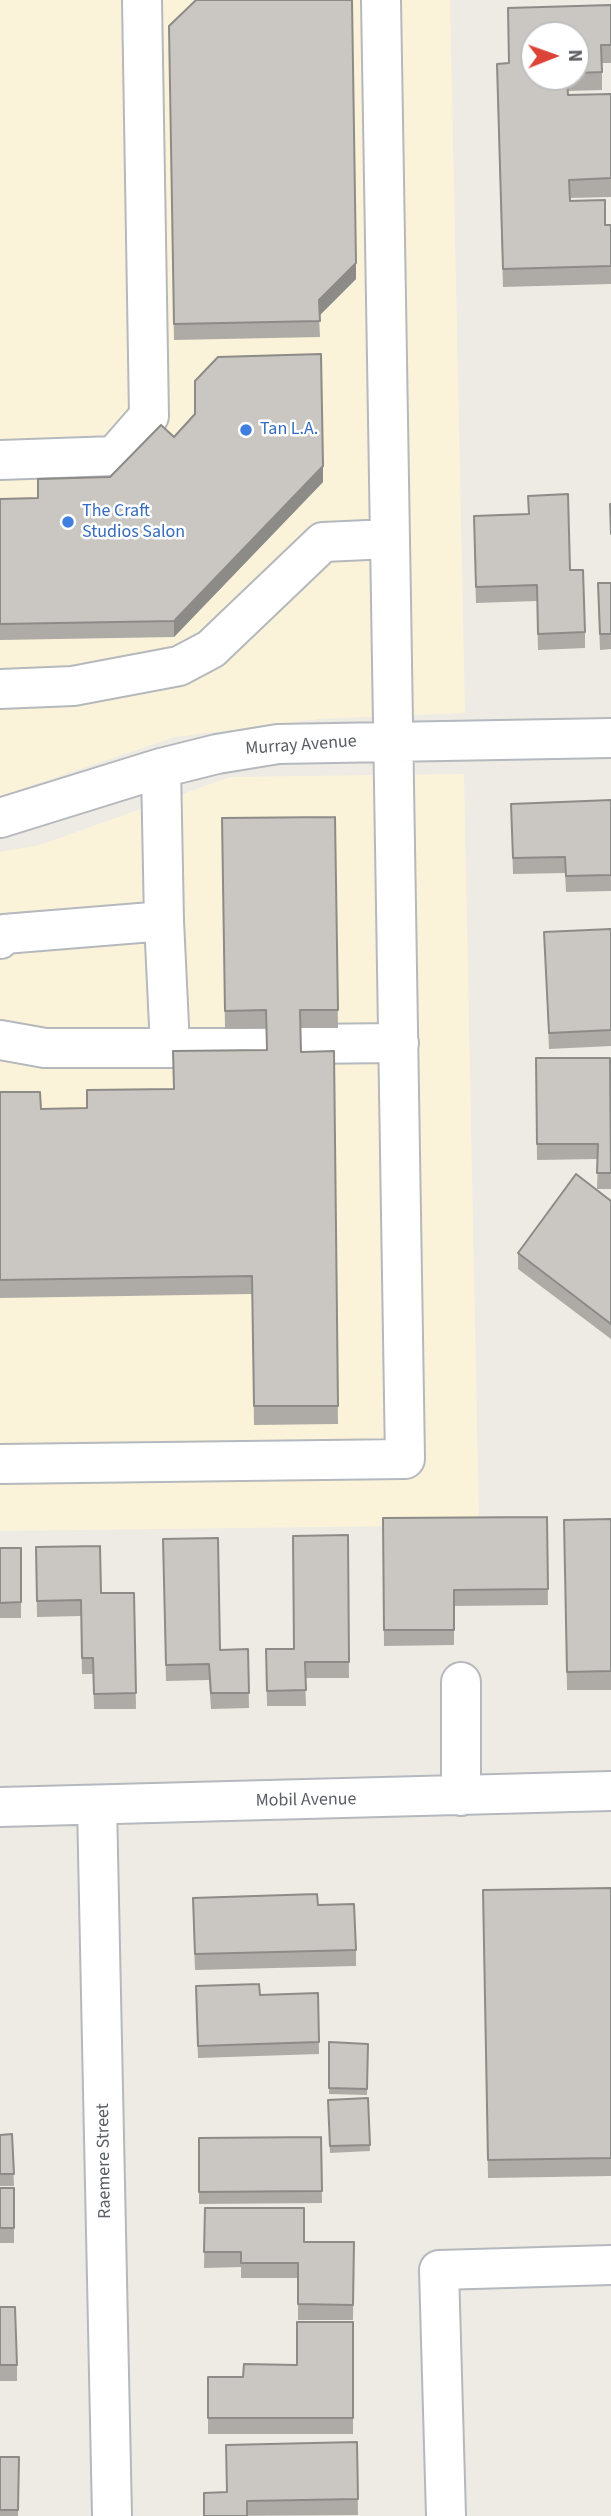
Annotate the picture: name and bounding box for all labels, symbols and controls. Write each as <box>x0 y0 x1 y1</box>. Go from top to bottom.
north arrow <box>520 21 590 91</box>
text: N <box>561 49 588 62</box>
place label: Tan L.A. <box>260 419 318 441</box>
marker: Tan L.A. <box>238 422 254 438</box>
place label: The Craft Studios Salon <box>82 501 185 544</box>
marker: The Craft Studios Salon <box>60 514 76 530</box>
street label: Murray Avenue <box>245 731 357 761</box>
street label: Mobil Avenue <box>255 1789 357 1813</box>
street label: Raemere Street <box>93 2103 117 2219</box>

